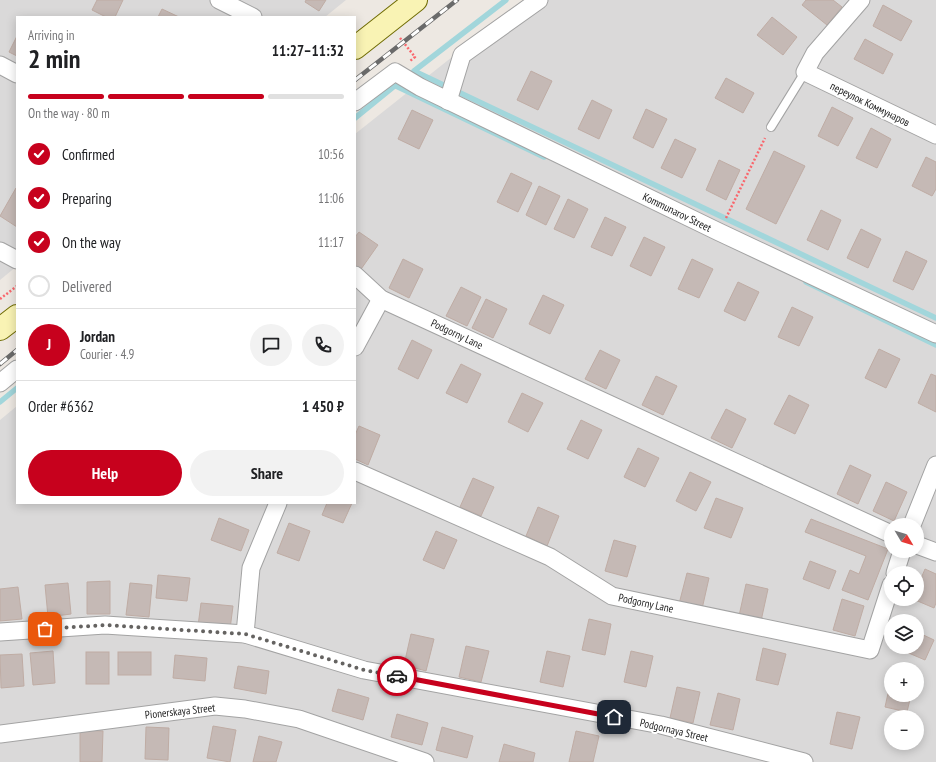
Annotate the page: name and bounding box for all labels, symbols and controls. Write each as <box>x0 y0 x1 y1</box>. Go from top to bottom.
text: Arriving in <box>28 27 75 44</box>
text: 11:27–11:32 <box>272 41 344 60</box>
text: 2 min <box>28 42 81 75</box>
street label: переулок Коммунаров <box>828 79 913 130</box>
text: On the way · 80 m <box>28 105 110 122</box>
icon: check <box>28 143 50 165</box>
text: Confirmed <box>62 145 115 164</box>
text: 10:56 <box>318 146 344 163</box>
icon: check <box>28 187 50 209</box>
text: Preparing <box>62 189 112 208</box>
street label: Kommunarov Street <box>640 189 714 235</box>
text: 11:06 <box>318 190 344 207</box>
icon: check <box>28 231 50 253</box>
text: On the way <box>62 233 121 252</box>
text: 11:17 <box>318 234 344 251</box>
text: Delivered <box>62 277 112 296</box>
street label: Podgorny Lane <box>429 316 486 352</box>
button: chat <box>250 324 292 366</box>
button: phone <box>302 324 344 366</box>
text: Jordan <box>80 327 115 346</box>
text: J <box>47 335 51 354</box>
text: Courier · 4.9 <box>80 346 134 363</box>
text: Order #6362 <box>28 397 94 416</box>
text: 1 450 ₽ <box>302 397 344 416</box>
button: Help <box>28 450 182 496</box>
button: Share <box>190 450 344 496</box>
north arrow <box>884 518 924 558</box>
map controls <box>884 518 924 750</box>
button: locate <box>884 566 924 606</box>
street label: Podgorny Lane <box>617 590 675 616</box>
pin <box>28 612 62 646</box>
button: layers <box>884 614 924 654</box>
icon: bag <box>34 618 56 640</box>
courier <box>377 656 417 696</box>
button: + <box>884 662 924 702</box>
icon: car <box>386 665 408 687</box>
street label: Pionerskaya Street <box>144 700 216 722</box>
pin <box>597 700 631 734</box>
icon: home <box>603 706 625 728</box>
button: − <box>884 710 924 750</box>
street label: Podgornaya Street <box>639 715 709 745</box>

